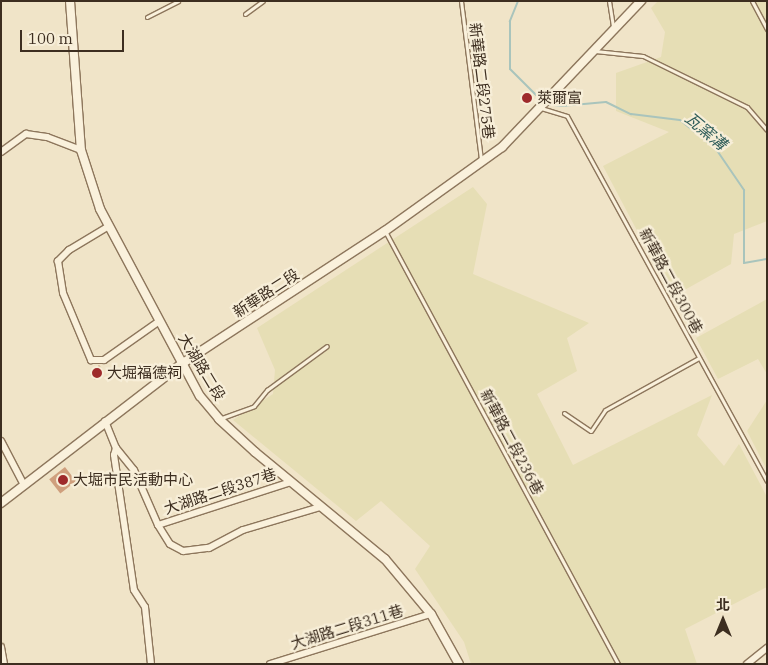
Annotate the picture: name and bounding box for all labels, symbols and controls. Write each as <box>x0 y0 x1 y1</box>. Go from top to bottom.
scale bar <box>22 20 126 52</box>
street label: 新華路二段275巷 <box>466 22 498 140</box>
text: 100 m <box>28 29 73 48</box>
place label: 萊爾富 <box>537 89 582 107</box>
marker: 萊爾富 <box>521 92 533 104</box>
water label: 瓦窯溝 <box>681 108 731 154</box>
street label: 新華路二段300巷 <box>636 225 706 337</box>
street label: 新華路二段 <box>230 265 302 321</box>
street label: 大湖路二段 <box>175 330 229 404</box>
place label: 大堀福德祠 <box>107 364 182 382</box>
marker: 大堀福德祠 <box>91 367 103 379</box>
street label: 新華路二段236巷 <box>477 386 547 498</box>
street label: 大湖路二段387巷 <box>162 464 278 518</box>
place label: 大堀市民活動中心 <box>73 471 193 489</box>
marker: 大堀市民活動中心 <box>57 474 69 486</box>
north arrow <box>698 595 748 645</box>
text: 北 <box>716 596 730 614</box>
street label: 大湖路二段311巷 <box>288 601 406 653</box>

